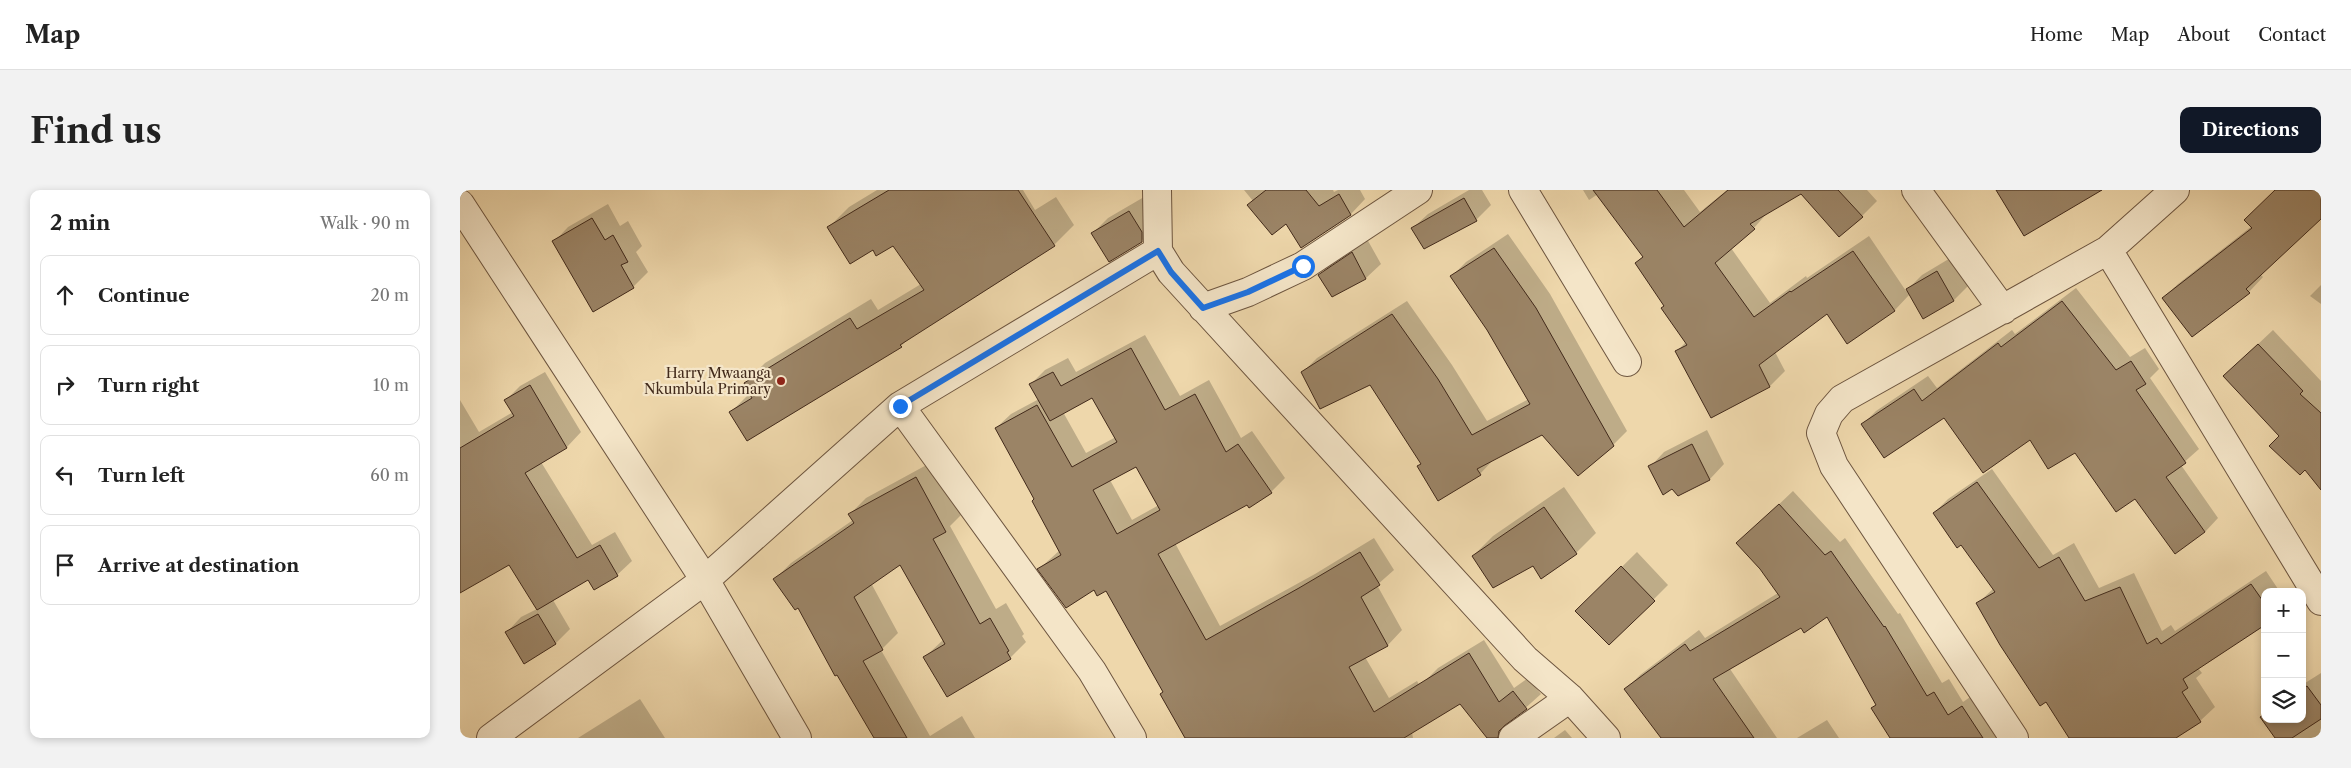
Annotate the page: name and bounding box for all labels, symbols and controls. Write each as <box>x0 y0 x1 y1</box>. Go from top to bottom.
text: Map <box>25 20 80 49</box>
text: Home <box>2030 24 2083 46</box>
text: Map <box>2111 24 2149 46</box>
text: About <box>2177 24 2230 46</box>
text: Contact <box>2258 24 2326 46</box>
button: Directions <box>2180 107 2321 153</box>
text: Find us <box>30 109 162 152</box>
text: 2 min <box>50 210 110 235</box>
text: Walk · 90 m <box>320 213 410 233</box>
route start <box>1292 255 1315 278</box>
icon: ahead <box>51 281 79 309</box>
text: Continue <box>98 284 190 307</box>
text: 20 m <box>370 285 409 305</box>
place label: Harry Mwaanga Nkumbula Primary <box>644 364 772 398</box>
icon: right <box>51 371 79 399</box>
text: Turn right <box>98 374 199 397</box>
text: 10 m <box>373 375 409 395</box>
marker: Harry Mwaanga Nkumbula Primary <box>775 375 787 387</box>
route end <box>889 395 912 418</box>
icon: left <box>51 461 79 489</box>
text: Turn left <box>98 464 185 487</box>
text: 60 m <box>370 465 409 485</box>
icon: arrive <box>51 551 79 579</box>
text: Arrive at destination <box>98 554 299 577</box>
map controls <box>2261 588 2306 723</box>
button: + <box>2261 588 2306 633</box>
button: − <box>2261 633 2306 678</box>
button: layers <box>2261 678 2306 723</box>

